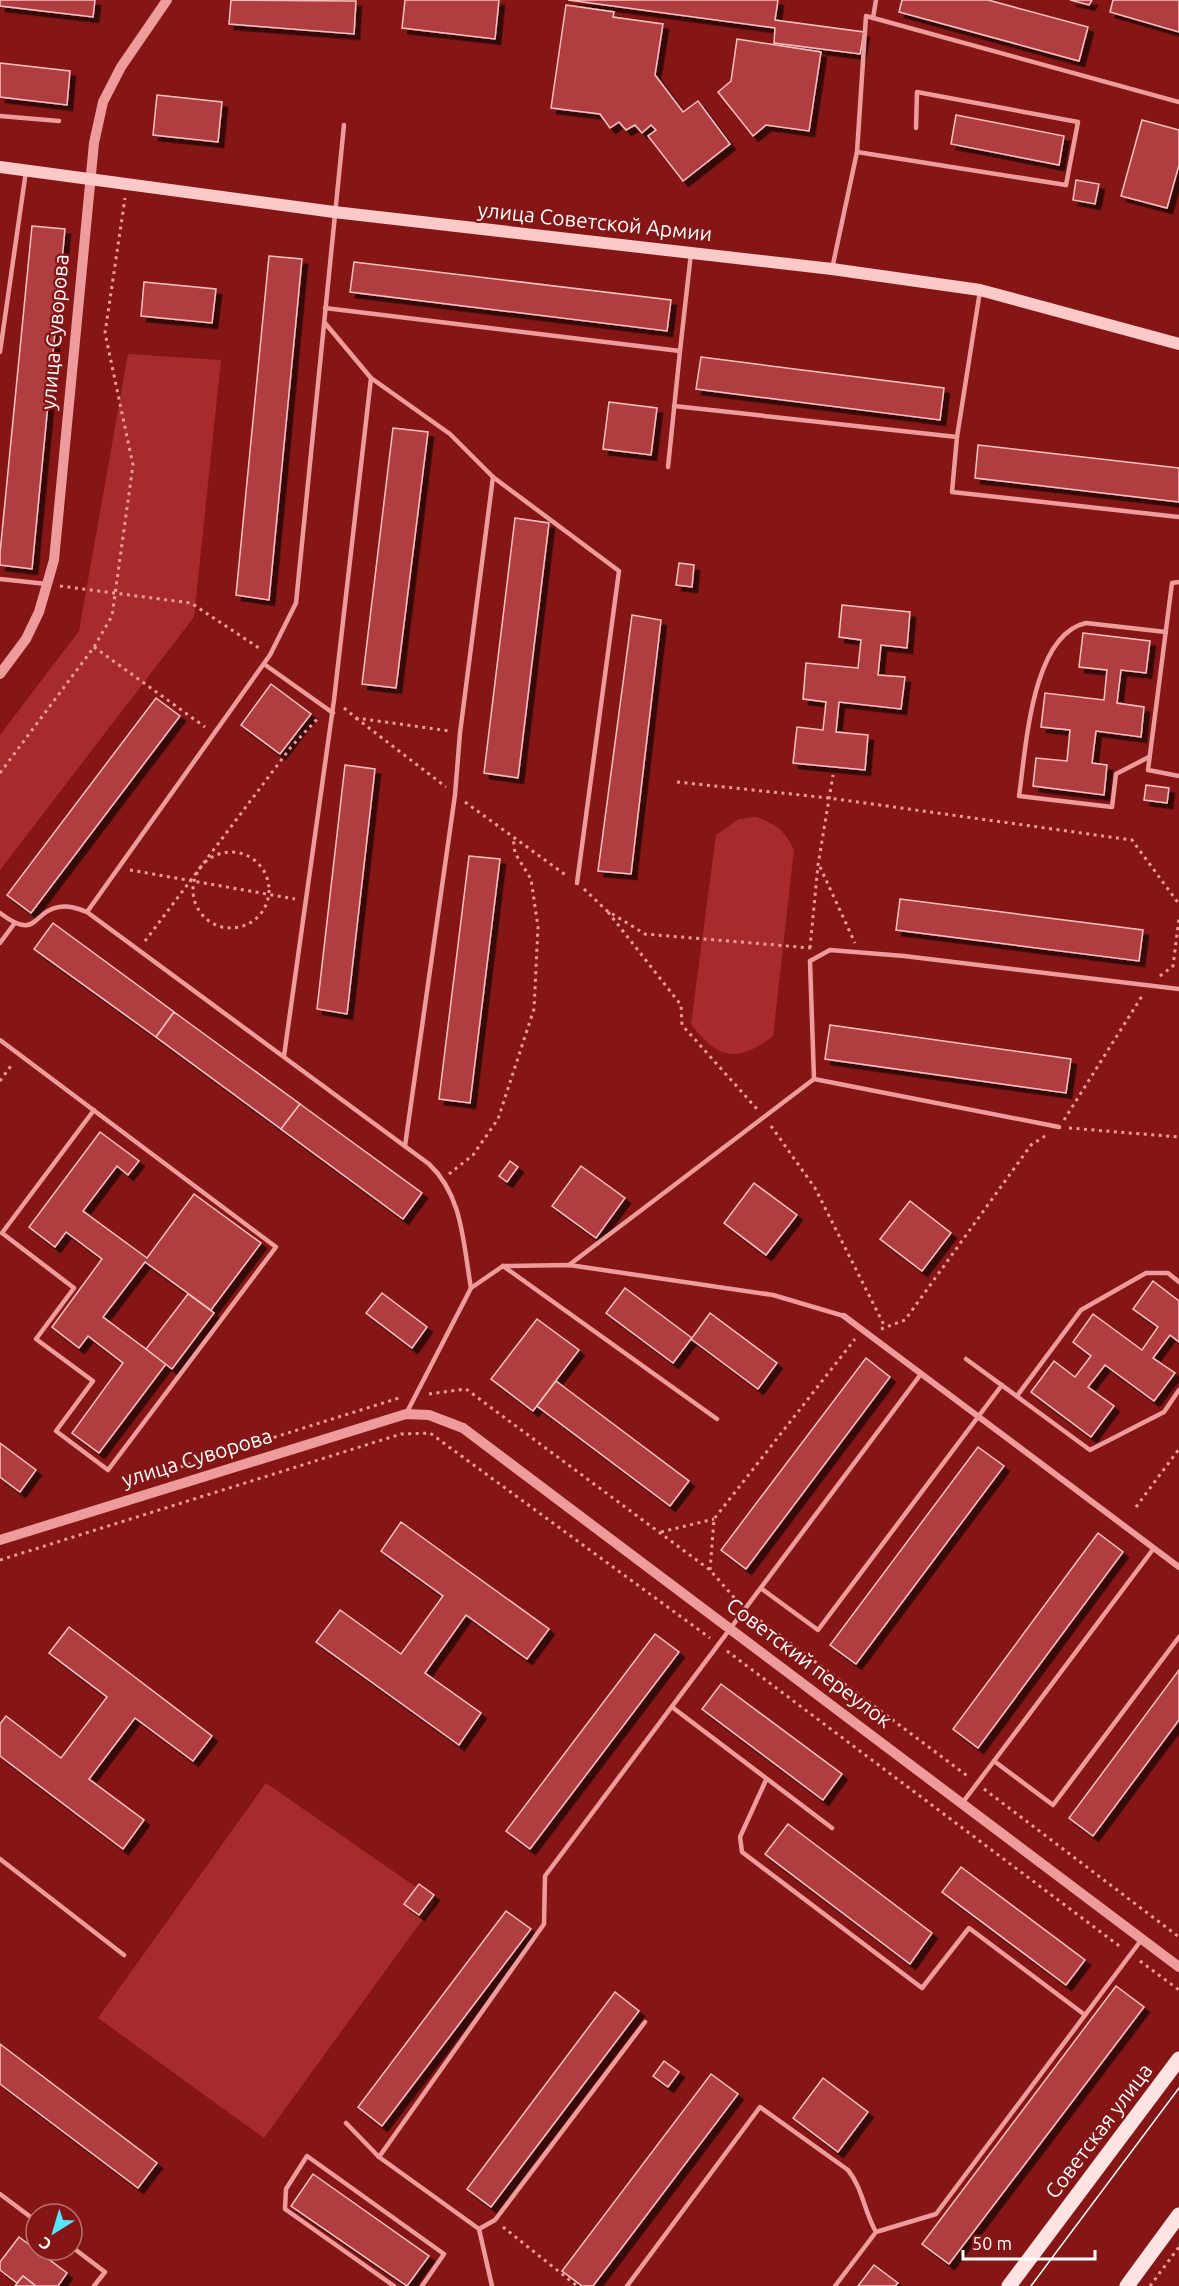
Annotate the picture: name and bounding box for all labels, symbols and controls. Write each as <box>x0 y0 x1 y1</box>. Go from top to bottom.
street label: улица Советской Армии <box>477 197 714 245</box>
street label: улица Суворова <box>35 253 73 411</box>
street label: улица Суворова <box>119 1423 275 1491</box>
street label: Советский переулок <box>722 1592 897 1732</box>
street label: Советская улица <box>1040 2058 1157 2203</box>
north arrow <box>24 2202 84 2262</box>
scale bar <box>963 2223 1095 2261</box>
text: 50 m <box>972 2233 1012 2253</box>
text: С <box>35 2234 54 2254</box>

